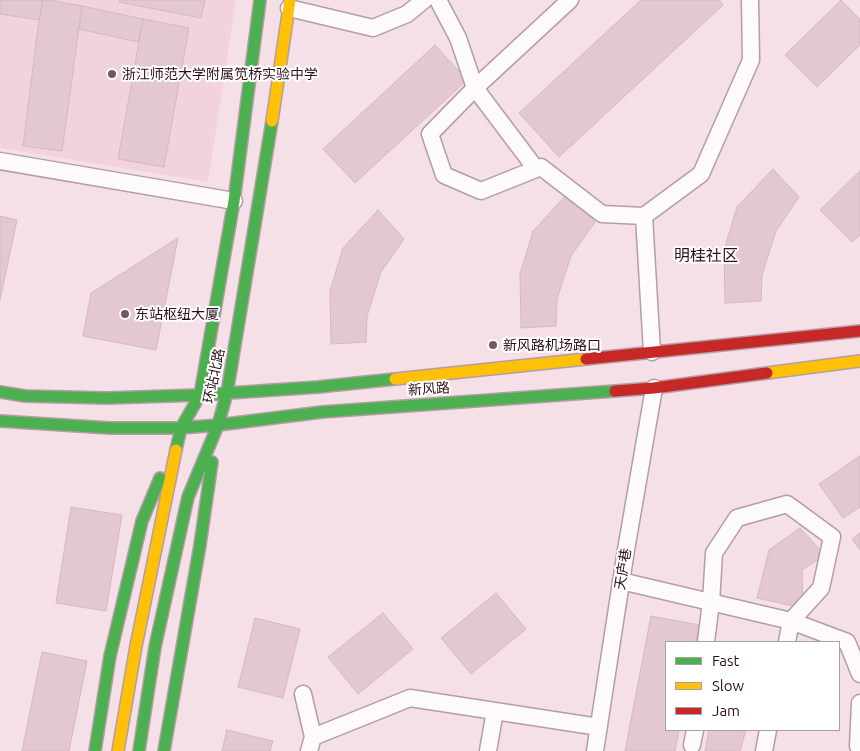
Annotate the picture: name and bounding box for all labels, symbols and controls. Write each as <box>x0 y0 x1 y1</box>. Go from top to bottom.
place label: 浙江师范大学附属笕桥实验中学 <box>122 66 318 82</box>
marker: 浙江师范大学附属笕桥实验中学 <box>106 68 118 80</box>
district label: 明桂社区 <box>674 246 738 266</box>
place label: 东站枢纽大厦 <box>135 306 219 322</box>
marker: 东站枢纽大厦 <box>119 308 131 320</box>
place label: 新风路机场路口 <box>503 337 601 353</box>
marker: 新风路机场路口 <box>487 339 499 351</box>
street label: 环站北路 <box>200 347 228 405</box>
street label: 新风路 <box>407 379 451 399</box>
street label: 天庐巷 <box>611 547 635 591</box>
legend <box>665 641 840 731</box>
text: Fast <box>712 652 739 669</box>
text: Slow <box>712 677 744 694</box>
text: Jam <box>712 702 740 719</box>

